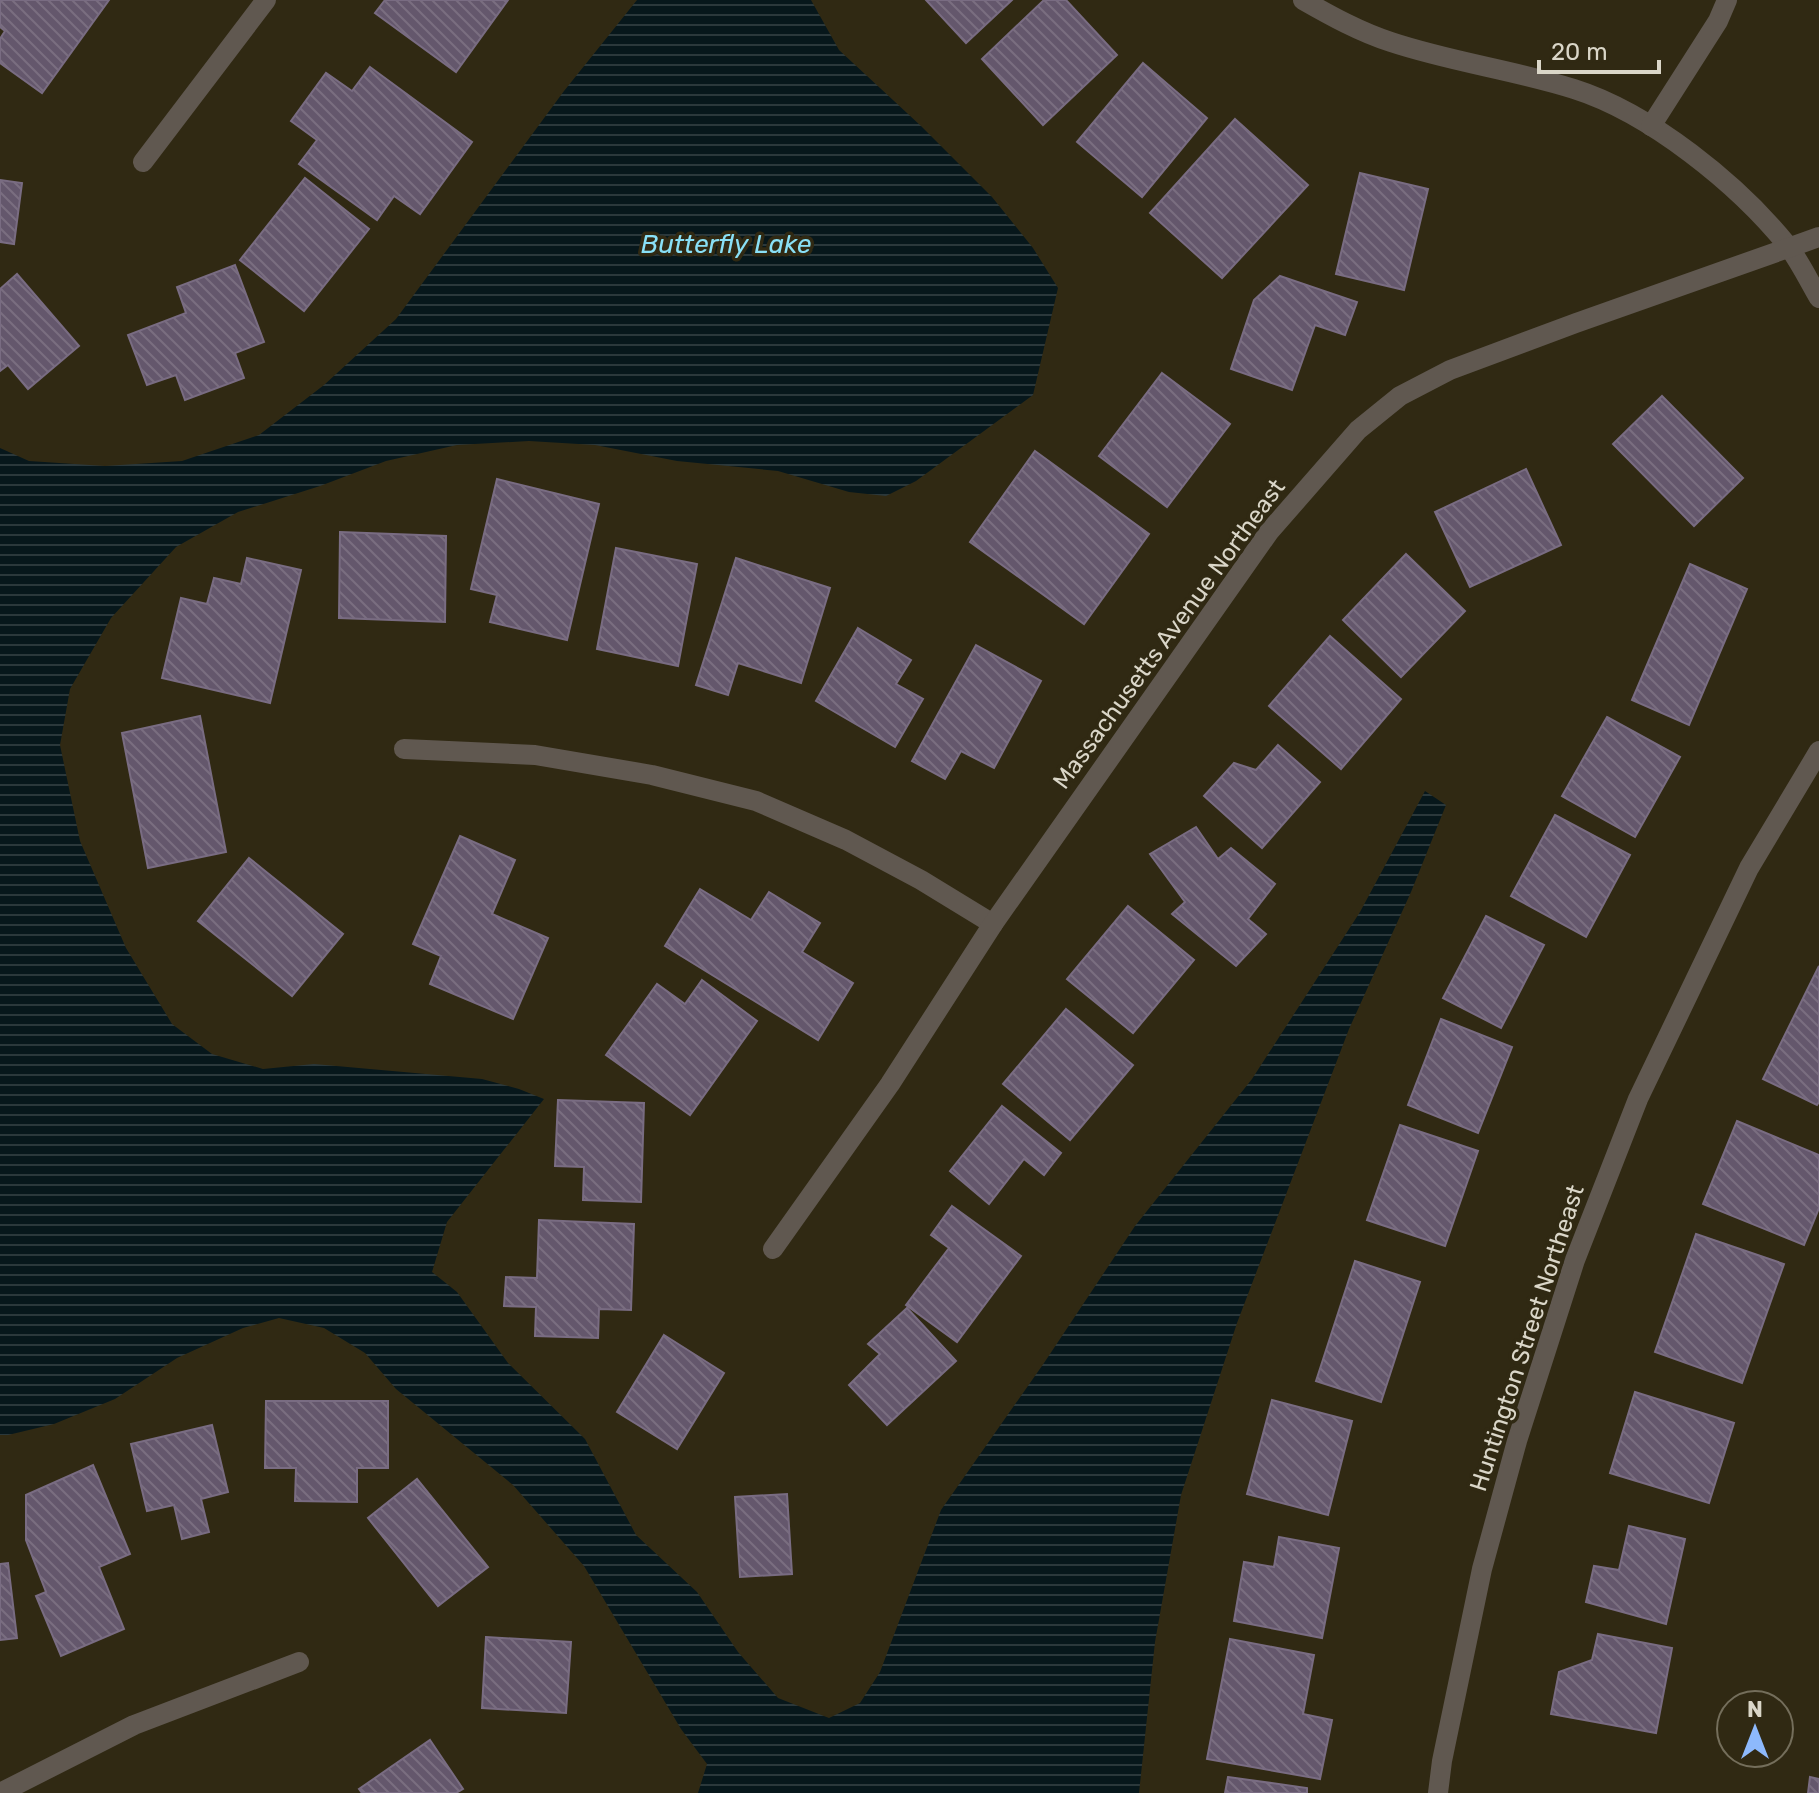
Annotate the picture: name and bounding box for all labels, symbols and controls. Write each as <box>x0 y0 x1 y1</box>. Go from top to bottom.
scale bar <box>1539 24 1659 74</box>
text: 20 m <box>1551 38 1608 66</box>
water label: Butterfly Lake <box>641 229 812 260</box>
street label: Massachusetts Avenue Northeast <box>1047 474 1291 794</box>
street label: Huntington Street Northeast <box>1464 1181 1590 1495</box>
north arrow <box>1715 1689 1795 1769</box>
text: N <box>1747 1696 1763 1723</box>

